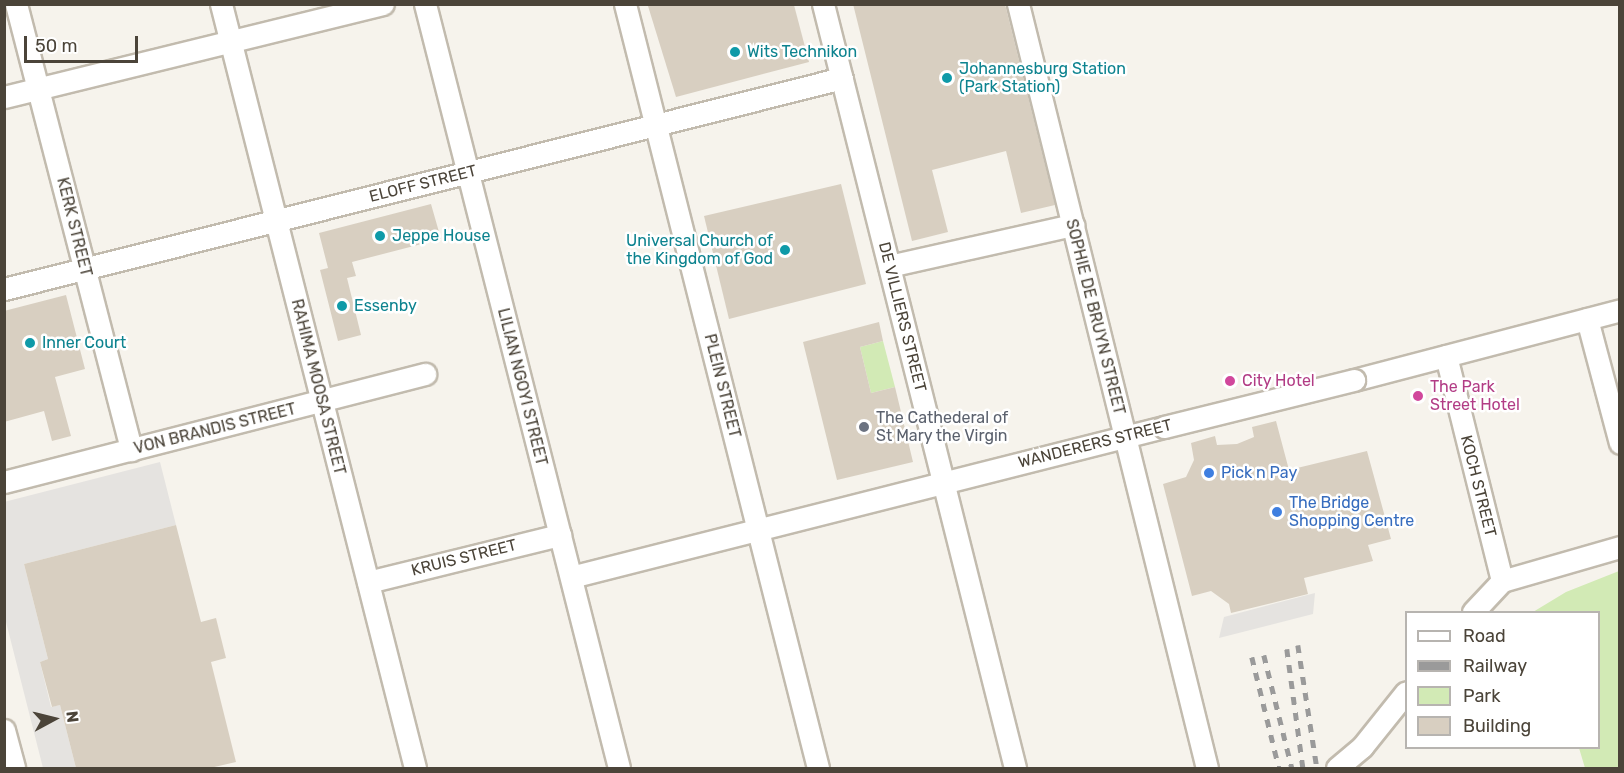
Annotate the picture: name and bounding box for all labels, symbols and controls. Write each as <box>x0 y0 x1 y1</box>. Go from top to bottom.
scale bar <box>27 24 141 62</box>
text: 50 m <box>35 35 78 57</box>
place label: Wits Technikon <box>747 42 858 62</box>
marker: Wits Technikon <box>728 45 742 59</box>
place label: Johannesburg Station (Park Station) <box>959 59 1126 97</box>
marker: Johannesburg Station (Park Station) <box>940 71 954 85</box>
street label: ELOFF STREET <box>367 161 479 207</box>
street label: KERK STREET <box>52 175 96 279</box>
street label: SOPHIE DE BRUYN STREET <box>1061 217 1129 417</box>
place label: Jeppe House <box>392 226 490 246</box>
marker: Jeppe House <box>373 229 387 243</box>
place label: Universal Church of the Kingdom of God <box>626 231 773 269</box>
street label: DE VILLIERS STREET <box>874 240 930 394</box>
marker: Universal Church of the Kingdom of God <box>778 243 792 257</box>
place label: Essenby <box>354 296 417 316</box>
street label: RAHIMA MOOSA STREET <box>287 297 349 477</box>
marker: Essenby <box>335 299 349 313</box>
street label: LILIAN NGOYI STREET <box>493 306 551 468</box>
street label: PLEIN STREET <box>700 332 744 440</box>
place label: Inner Court <box>42 333 127 353</box>
marker: Inner Court <box>23 336 37 350</box>
place label: City Hotel <box>1242 371 1315 391</box>
marker: City Hotel <box>1223 374 1237 388</box>
place label: The Park Street Hotel <box>1430 377 1520 415</box>
marker: The Park Street Hotel <box>1411 389 1425 403</box>
street label: VON BRANDIS STREET <box>132 400 298 458</box>
place label: The Cathederal of St Mary the Virgin <box>876 408 1009 446</box>
street label: WANDERERS STREET <box>1016 416 1174 472</box>
marker: The Cathederal of St Mary the Virgin <box>857 420 871 434</box>
street label: KOCH STREET <box>1456 433 1500 539</box>
place label: Pick n Pay <box>1221 463 1297 483</box>
marker: Pick n Pay <box>1202 466 1216 480</box>
place label: The Bridge Shopping Centre <box>1289 493 1414 531</box>
marker: The Bridge Shopping Centre <box>1270 505 1284 519</box>
street label: KRUIS STREET <box>409 536 519 580</box>
legend <box>1405 611 1600 749</box>
text: Road <box>1463 625 1506 647</box>
text: Railway <box>1463 655 1527 677</box>
text: Park <box>1463 685 1500 707</box>
north arrow <box>24 689 84 749</box>
text: N <box>62 710 82 724</box>
text: Building <box>1463 715 1531 737</box>

